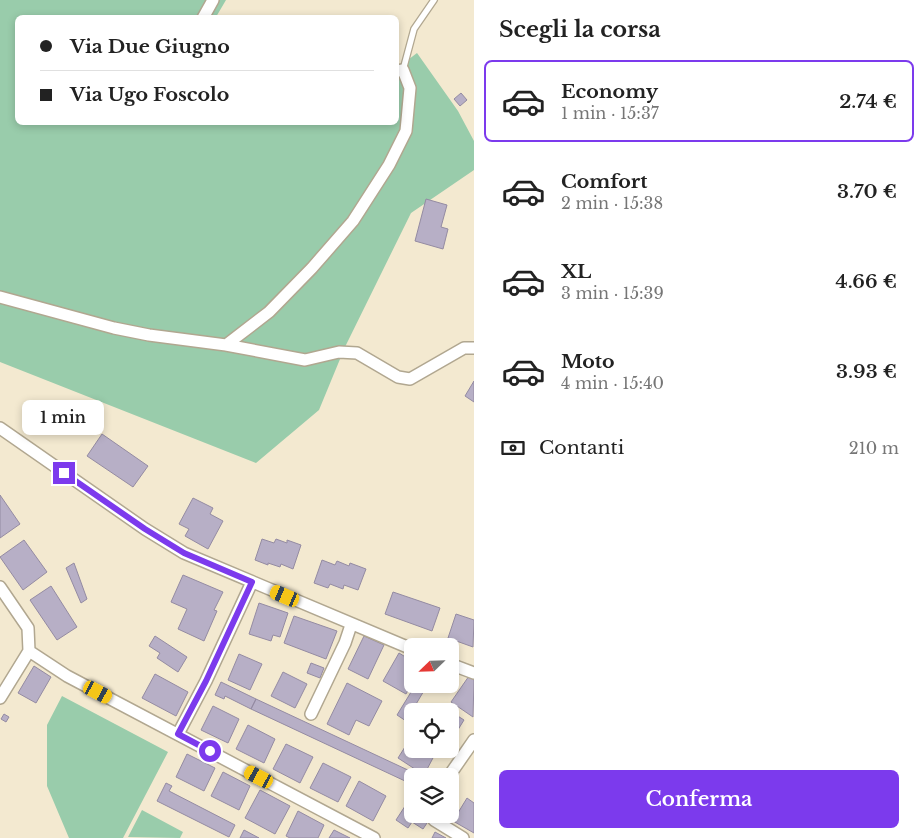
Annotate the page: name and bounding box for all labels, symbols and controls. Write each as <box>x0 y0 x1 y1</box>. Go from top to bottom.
text: Scegli la corsa <box>499 16 661 43</box>
text: Via Due Giugno <box>70 35 230 58</box>
icon: car <box>501 79 546 124</box>
text: Economy <box>561 80 658 103</box>
text: Via Ugo Foscolo <box>70 83 229 106</box>
text: 2.74 € <box>839 90 897 113</box>
text: 1 min · 15:37 <box>561 103 659 123</box>
icon: car <box>501 169 546 214</box>
text: Comfort <box>561 170 648 193</box>
text: 3.70 € <box>837 180 897 203</box>
text: 2 min · 15:38 <box>561 193 663 213</box>
icon: car <box>501 259 546 304</box>
text: XL <box>561 260 591 283</box>
text: 4.66 € <box>835 270 897 293</box>
text: 3 min · 15:39 <box>561 283 664 303</box>
icon: car <box>501 349 546 394</box>
text: Moto <box>561 350 615 373</box>
text: 3.93 € <box>836 360 897 383</box>
text: 4 min · 15:40 <box>561 373 664 393</box>
callout: 1 min <box>23 400 105 436</box>
text: 1 min <box>40 407 86 427</box>
icon: cash <box>499 434 527 462</box>
text: Contanti <box>539 436 624 459</box>
text: 210 m <box>849 438 899 458</box>
route end <box>53 462 75 484</box>
car <box>268 583 301 609</box>
north arrow <box>404 638 459 692</box>
map controls <box>404 638 459 823</box>
car <box>81 678 114 706</box>
button: locate <box>404 703 459 758</box>
route start <box>199 740 221 762</box>
car <box>242 763 275 791</box>
button: layers <box>404 768 459 823</box>
button: Conferma <box>499 770 899 828</box>

